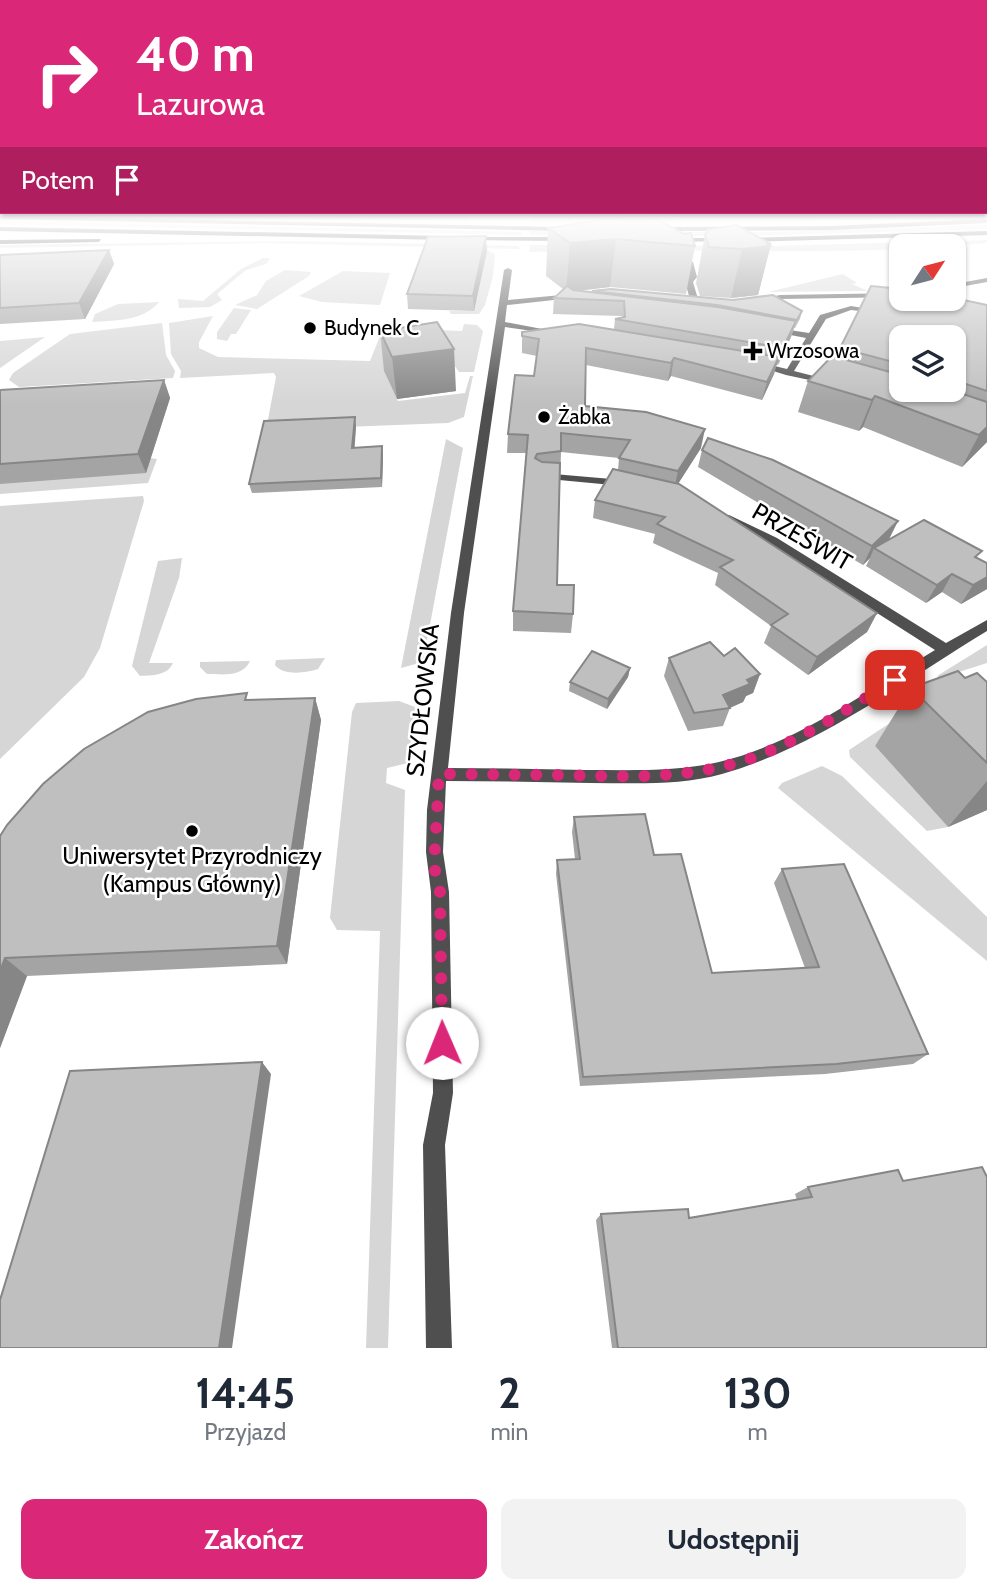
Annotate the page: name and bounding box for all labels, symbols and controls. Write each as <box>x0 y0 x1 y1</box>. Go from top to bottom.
text: 40 m <box>136 24 255 83</box>
icon: right <box>21 28 112 119</box>
text: Lazurowa <box>136 84 265 123</box>
icon: arrive <box>108 161 146 199</box>
text: Potem <box>21 164 94 196</box>
north arrow <box>889 234 966 312</box>
map controls <box>889 234 966 402</box>
place label: Budynek C <box>324 315 419 340</box>
marker: Budynek C <box>302 320 318 336</box>
button: layers <box>889 325 966 402</box>
place label: Wrzosowa <box>767 338 859 363</box>
marker: Wrzosowa <box>745 343 761 359</box>
place label: Żabka <box>558 404 611 429</box>
marker: Żabka <box>536 409 552 425</box>
street label: PRZEŚWIT <box>747 496 857 577</box>
street label: SZYDŁOWSKA <box>400 622 445 778</box>
pin <box>865 650 925 710</box>
icon: arrive <box>876 661 914 699</box>
marker: Uniwersytet Przyrodniczy (Kampus Główny) <box>184 823 200 839</box>
place label: Uniwersytet Przyrodniczy (Kampus Główny) <box>62 841 322 898</box>
position arrow <box>405 1006 479 1080</box>
text: 14:45 <box>195 1367 295 1419</box>
text: 2 <box>498 1367 520 1419</box>
text: 130 <box>724 1367 792 1419</box>
text: Przyjazd <box>204 1418 286 1446</box>
text: min <box>490 1418 528 1446</box>
text: m <box>748 1418 768 1446</box>
button: Zakończ <box>21 1499 487 1579</box>
button: Udostępnij <box>501 1499 966 1579</box>

